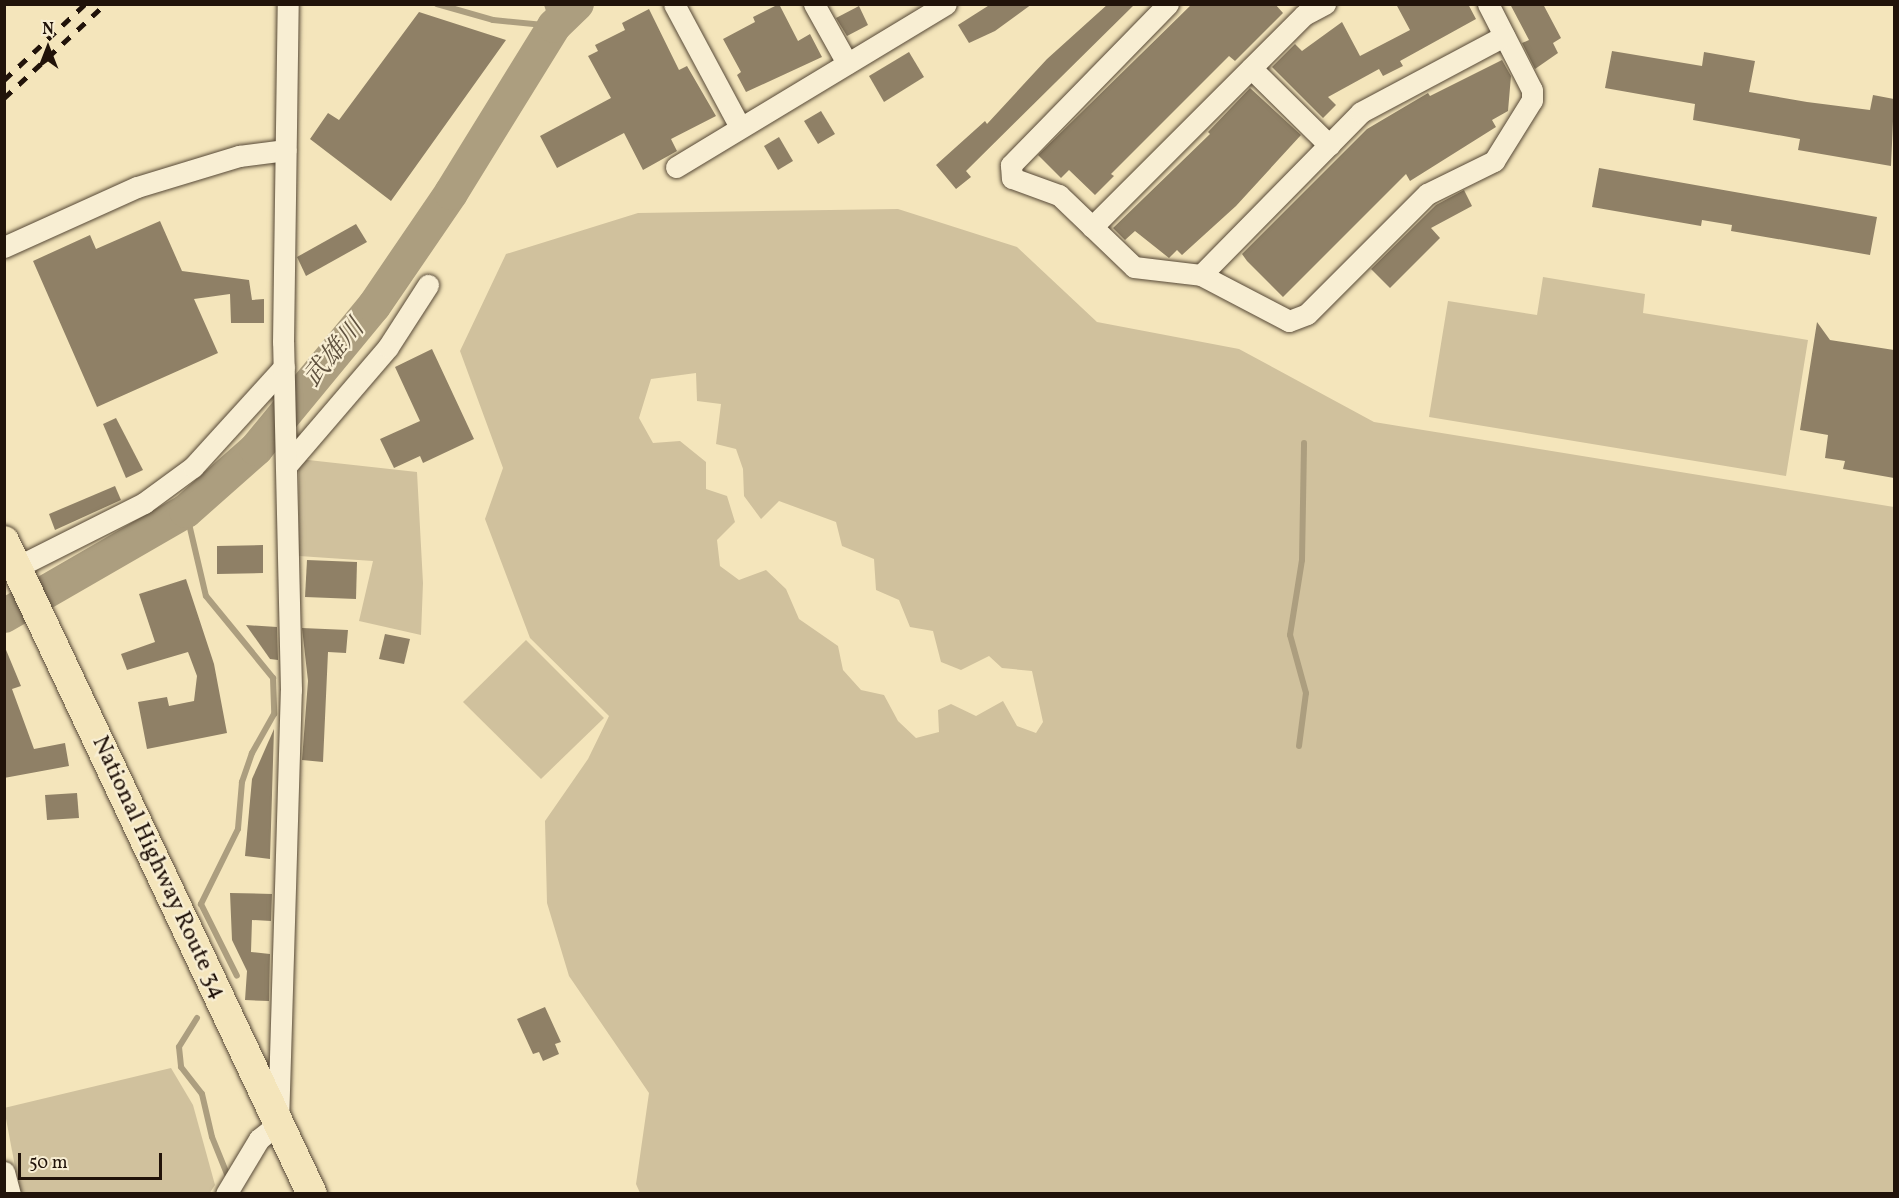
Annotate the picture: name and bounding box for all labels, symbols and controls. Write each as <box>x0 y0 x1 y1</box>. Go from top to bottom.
north arrow <box>18 18 78 78</box>
text: N <box>42 19 54 41</box>
water label: 武雄川 <box>298 314 372 394</box>
street label: National Highway Route 34 <box>84 731 232 1005</box>
scale bar <box>21 1141 165 1179</box>
text: 50 m <box>29 1151 68 1176</box>

